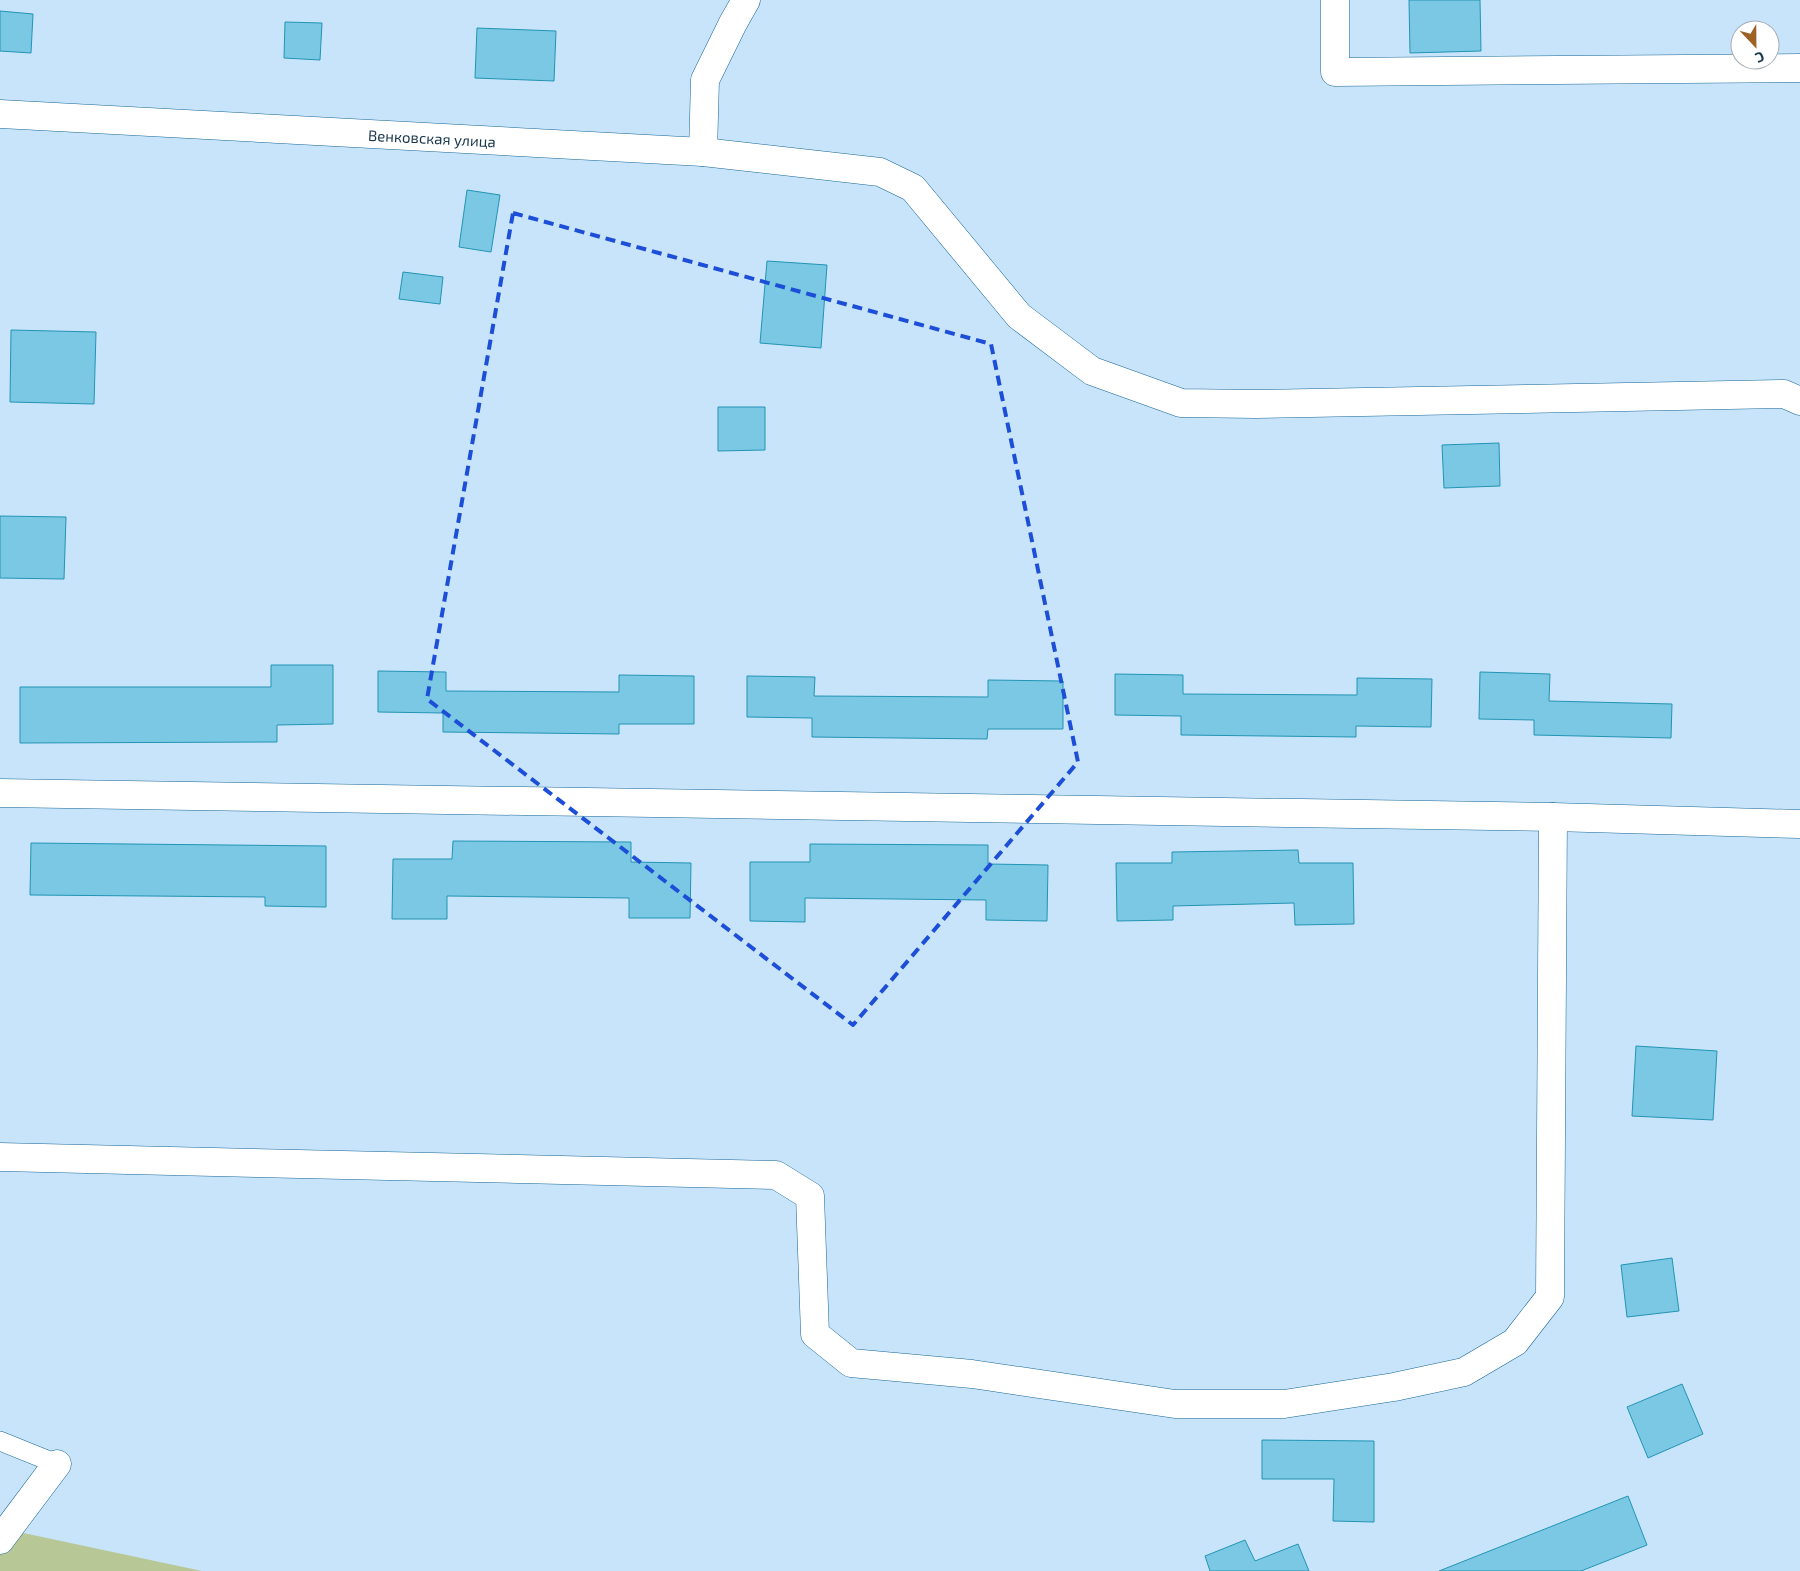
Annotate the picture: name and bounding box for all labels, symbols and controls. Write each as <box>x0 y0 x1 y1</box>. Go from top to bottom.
north arrow <box>1730 20 1780 70</box>
text: С <box>1753 48 1767 67</box>
street label: Венковская улица <box>368 126 496 151</box>

